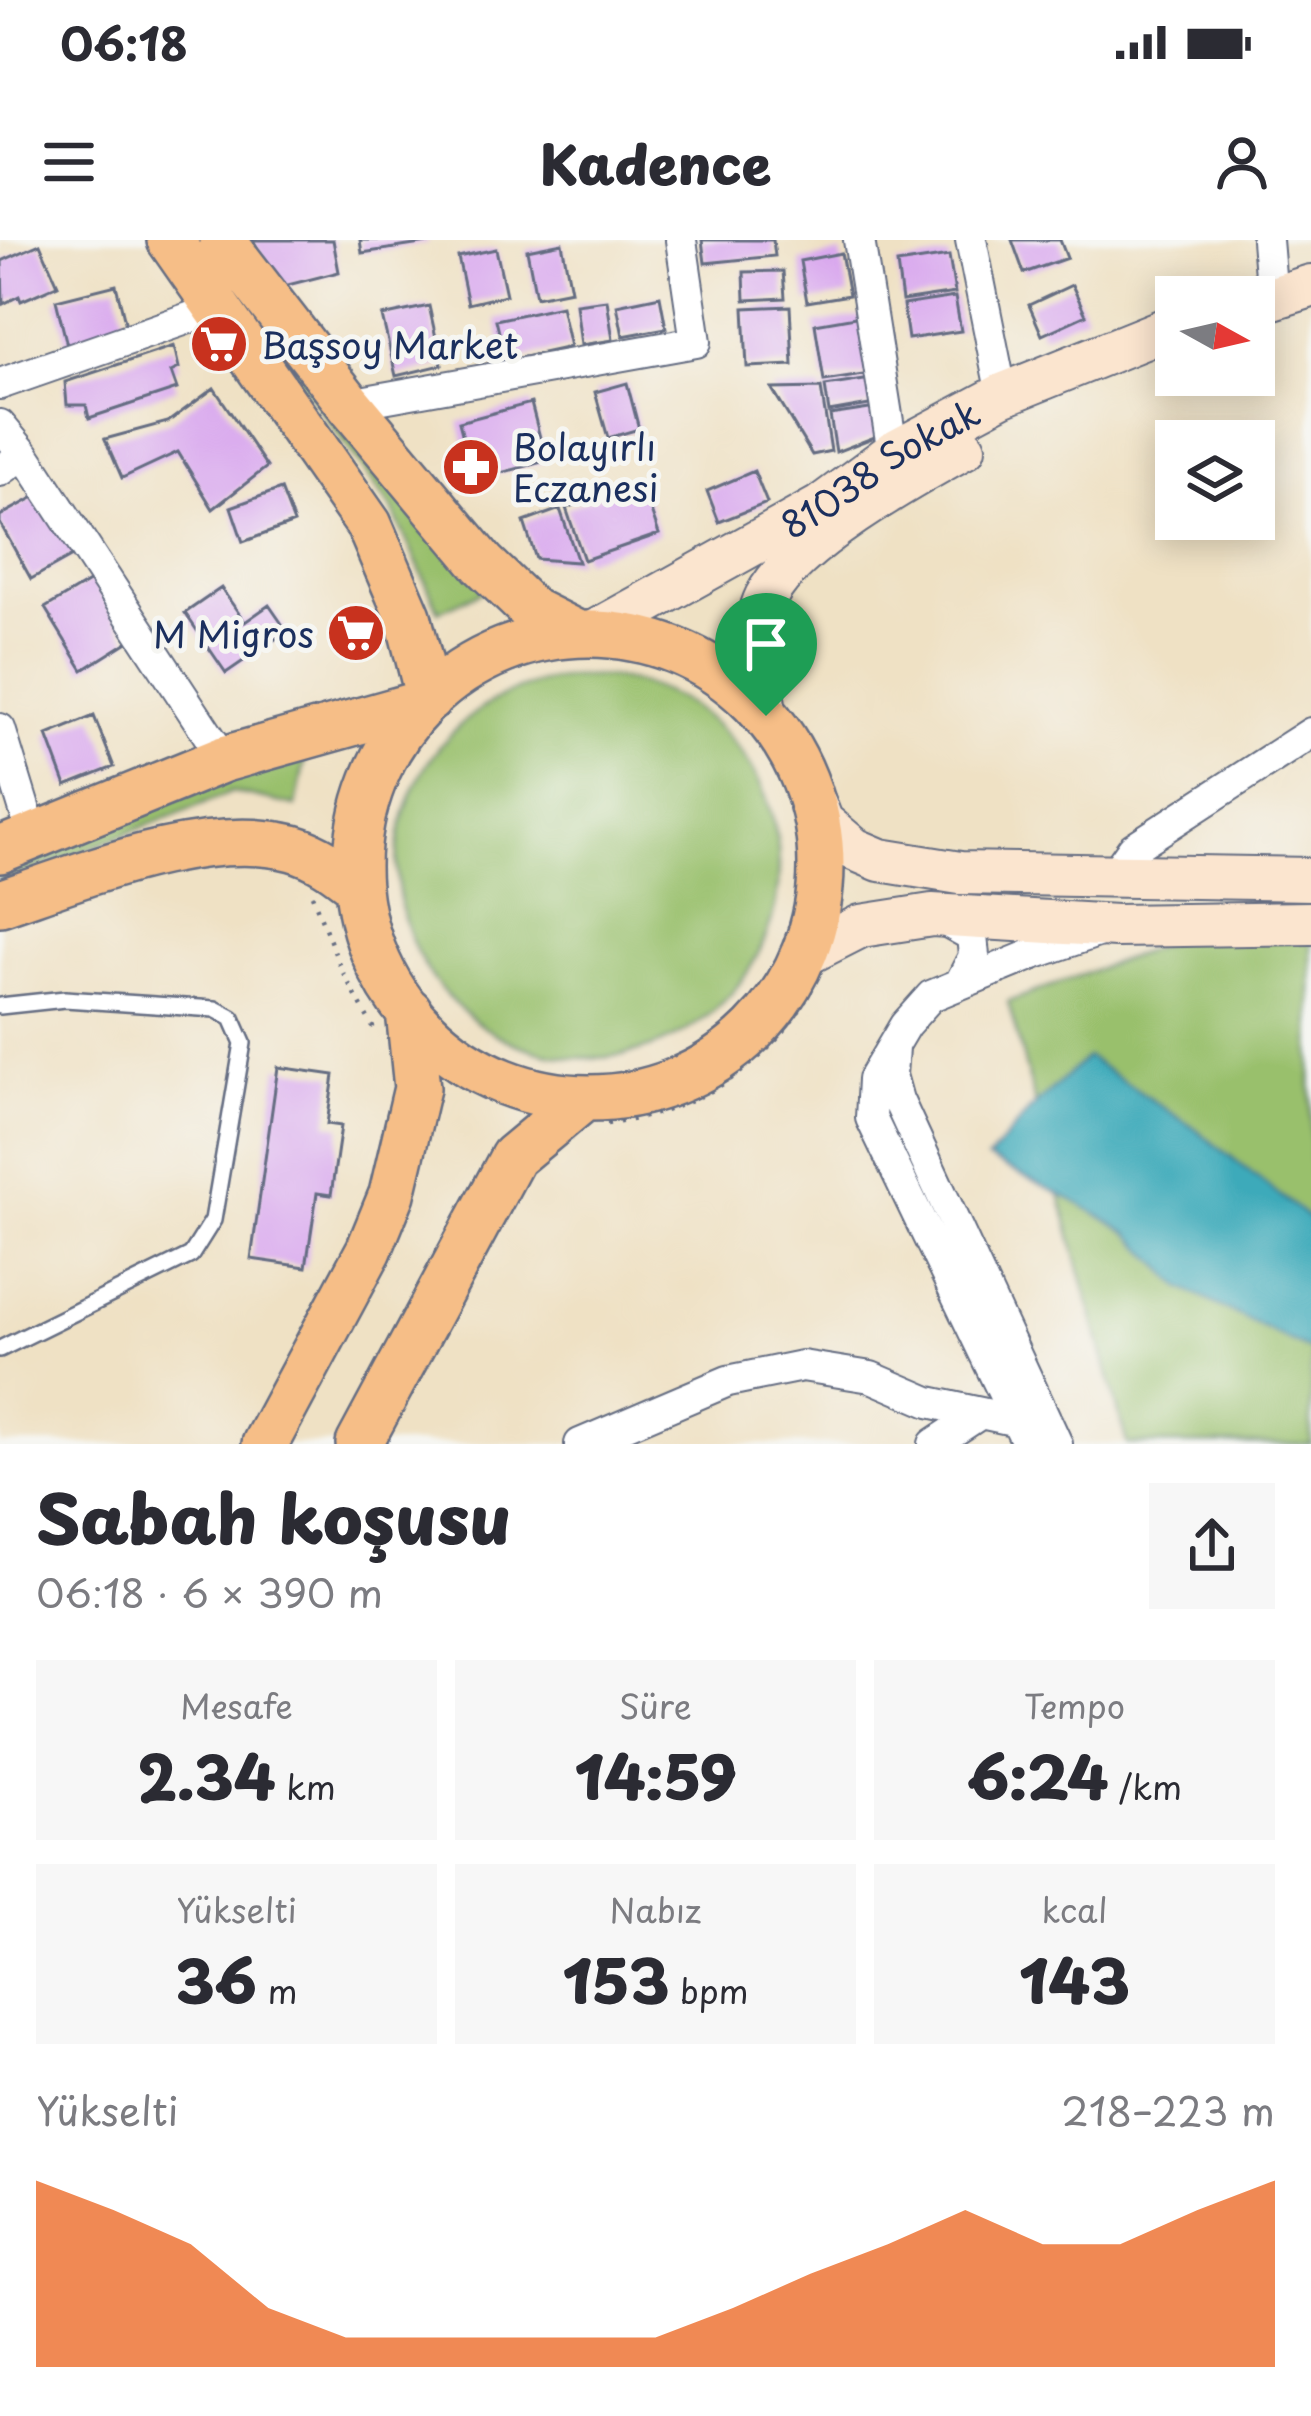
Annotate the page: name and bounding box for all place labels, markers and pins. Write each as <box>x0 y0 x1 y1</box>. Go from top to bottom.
supermarket icon: Başsoy Market <box>188 313 250 375</box>
place label: Başsoy Market <box>261 317 518 371</box>
place label: Bolayırlı Eczanesi <box>513 419 658 514</box>
pharmacy icon: Bolayırlı Eczanesi <box>440 436 502 498</box>
pin <box>715 593 817 716</box>
supermarket icon: M Migros <box>325 602 387 664</box>
place label: M Migros <box>153 606 314 660</box>

